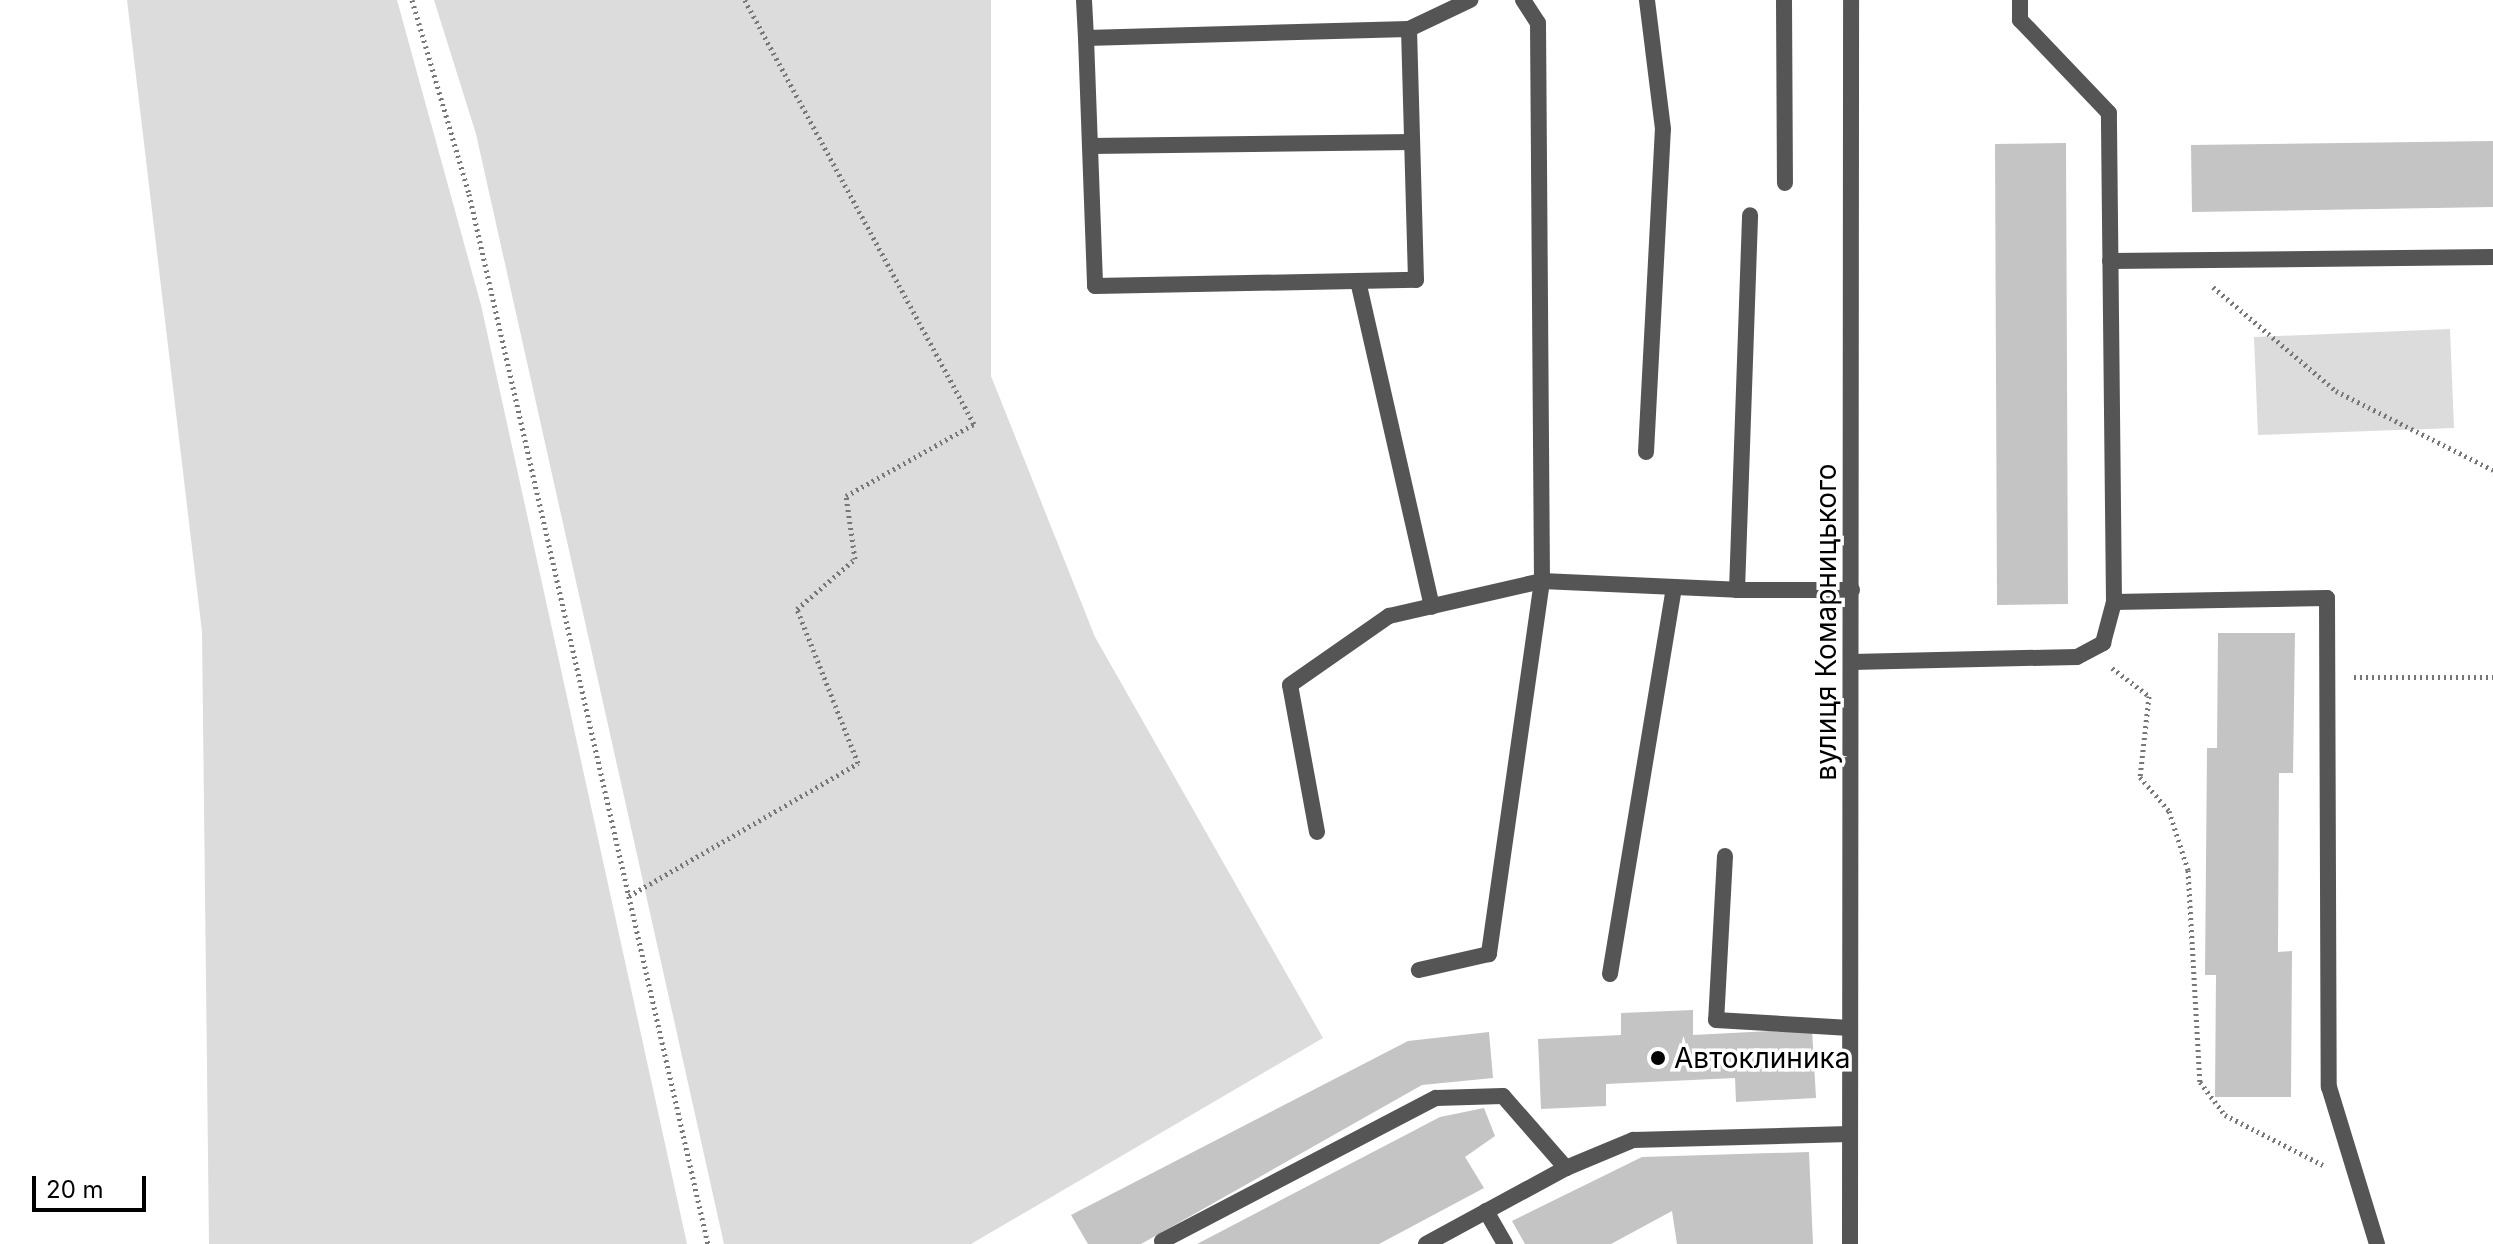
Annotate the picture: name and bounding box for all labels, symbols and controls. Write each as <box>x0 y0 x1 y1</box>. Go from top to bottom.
street label: вулиця Комарницького <box>1809 463 1843 781</box>
place label: Автоклиника <box>1674 1041 1850 1075</box>
marker: Автоклиника <box>1649 1049 1667 1067</box>
scale bar <box>36 1160 150 1210</box>
text: 20 m <box>46 1175 104 1204</box>

